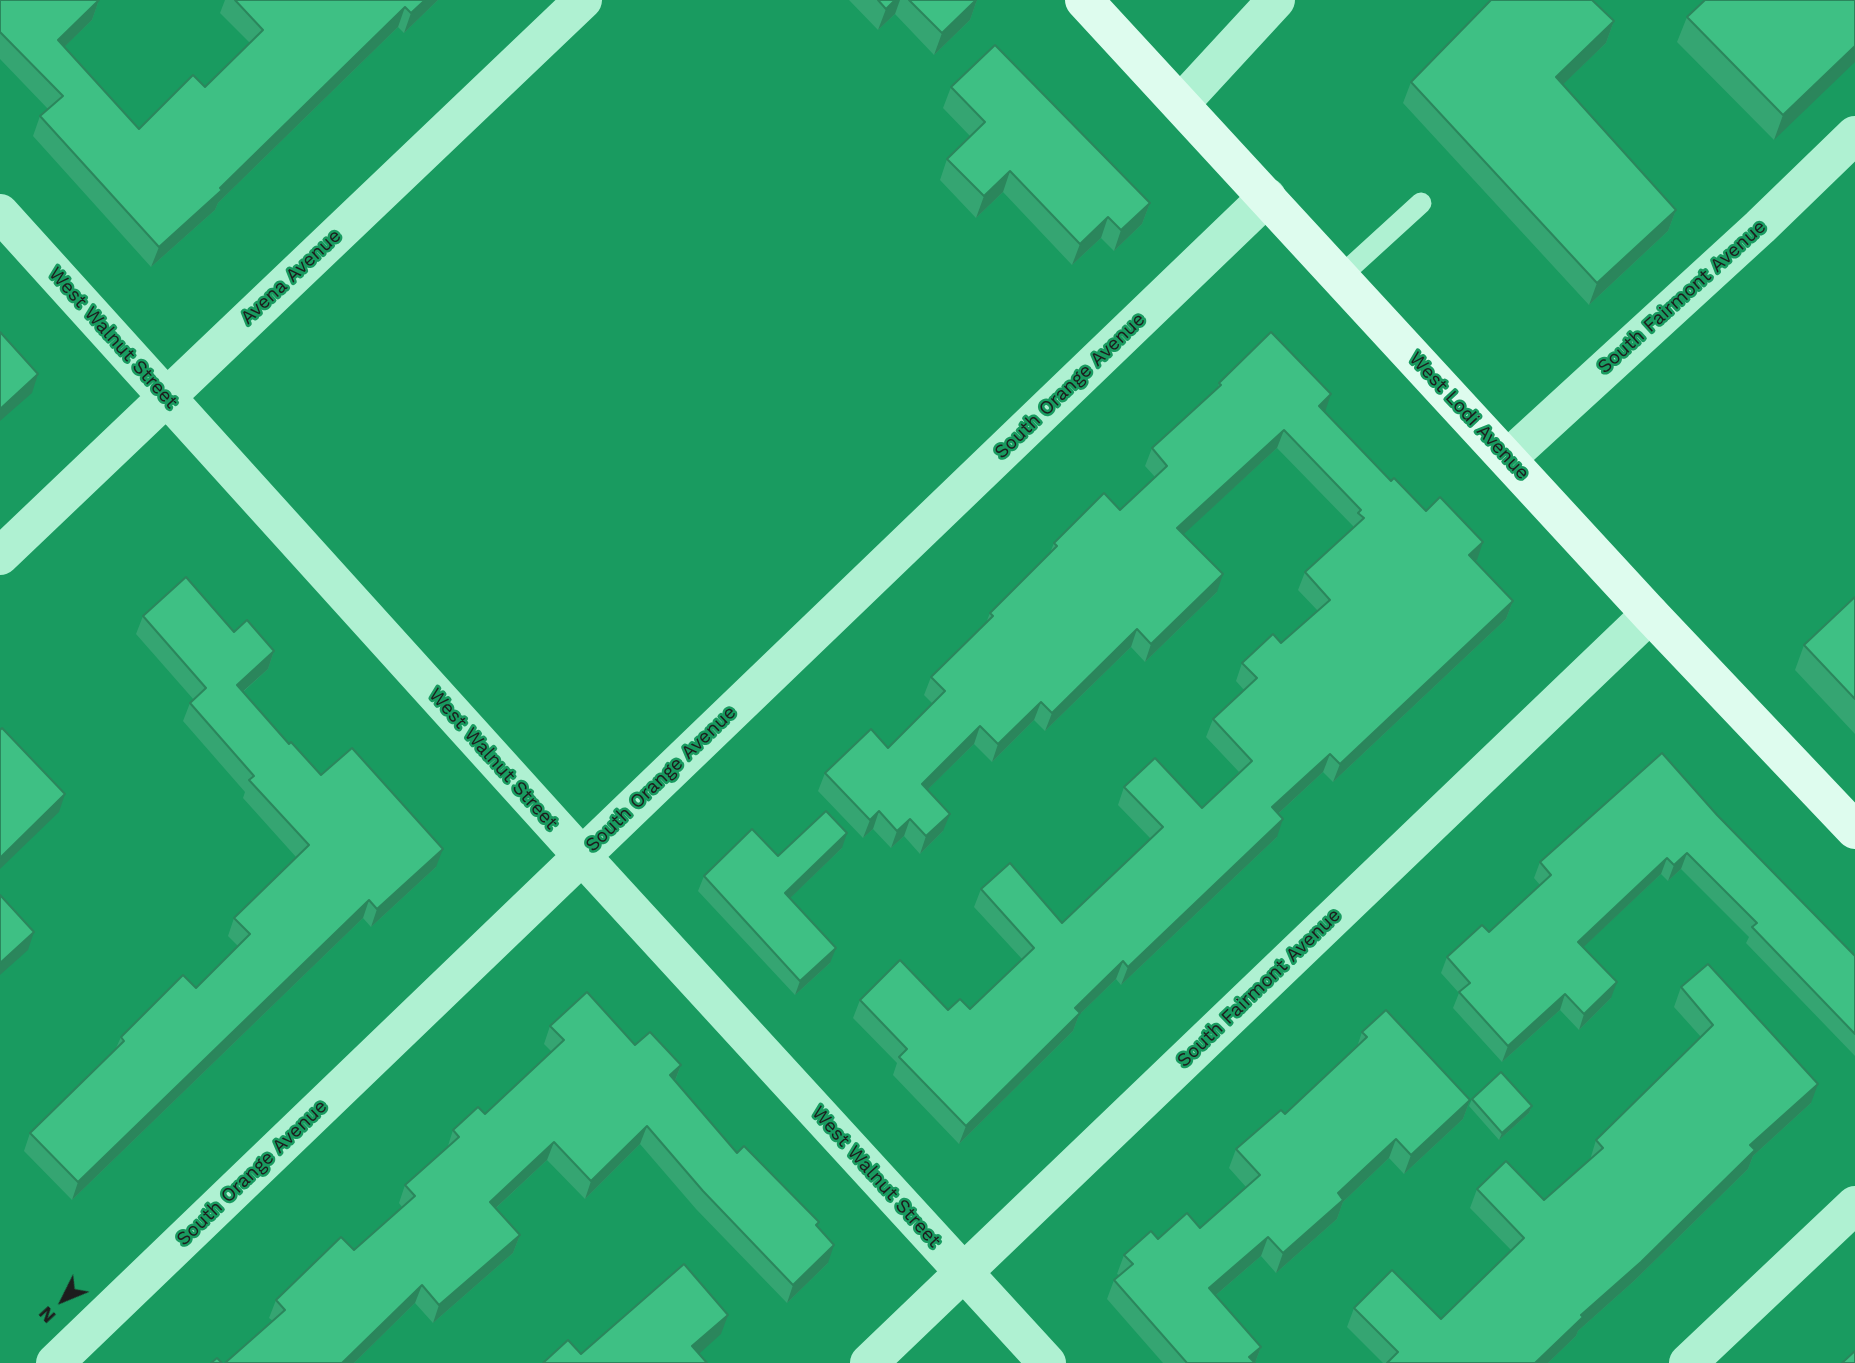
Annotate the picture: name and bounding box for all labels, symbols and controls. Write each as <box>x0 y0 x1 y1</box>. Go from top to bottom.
street label: South Fairmont Avenue <box>1593 215 1771 379</box>
street label: Avena Avenue <box>236 225 346 329</box>
street label: West Walnut Street <box>44 263 182 413</box>
street label: South Orange Avenue <box>990 308 1150 464</box>
street label: West Lodi Avenue <box>1404 347 1534 485</box>
street label: West Walnut Street <box>424 684 562 834</box>
street label: South Orange Avenue <box>581 701 741 857</box>
street label: South Fairmont Avenue <box>1173 904 1345 1072</box>
street label: South Orange Avenue <box>172 1095 332 1251</box>
street label: West Walnut Street <box>807 1102 945 1252</box>
north arrow <box>28 1265 98 1335</box>
text: N <box>34 1302 60 1328</box>

